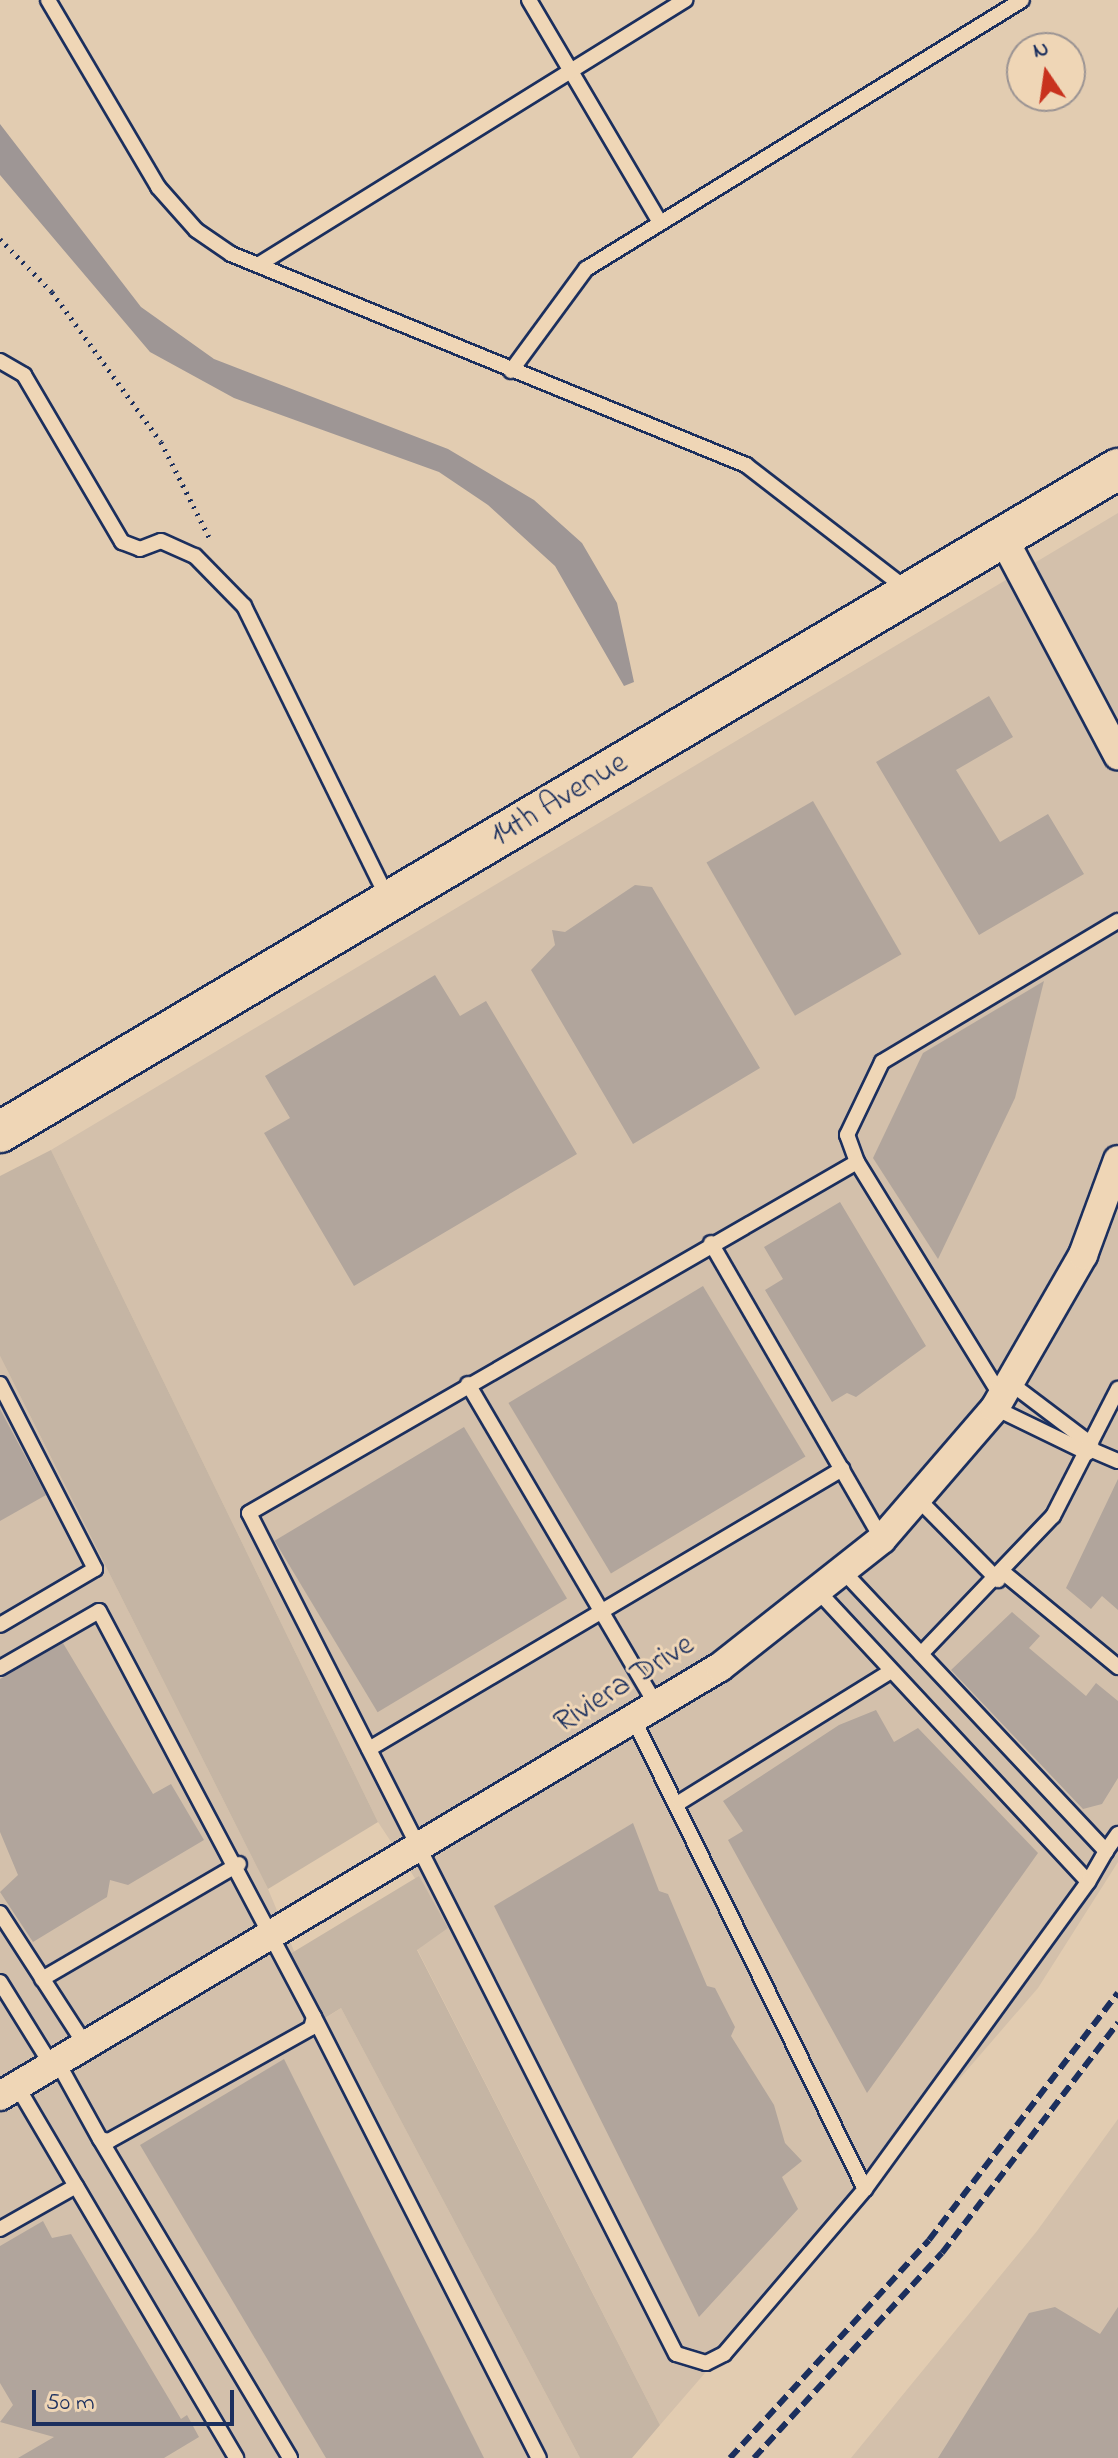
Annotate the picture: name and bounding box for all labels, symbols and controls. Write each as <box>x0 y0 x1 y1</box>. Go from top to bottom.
north arrow <box>1006 32 1086 112</box>
text: N <box>1030 33 1052 68</box>
street label: 14th Avenue <box>485 745 635 857</box>
street label: Riviera Drive <box>548 1627 702 1743</box>
scale bar <box>36 2374 238 2424</box>
text: 50 m <box>46 2386 95 2421</box>

